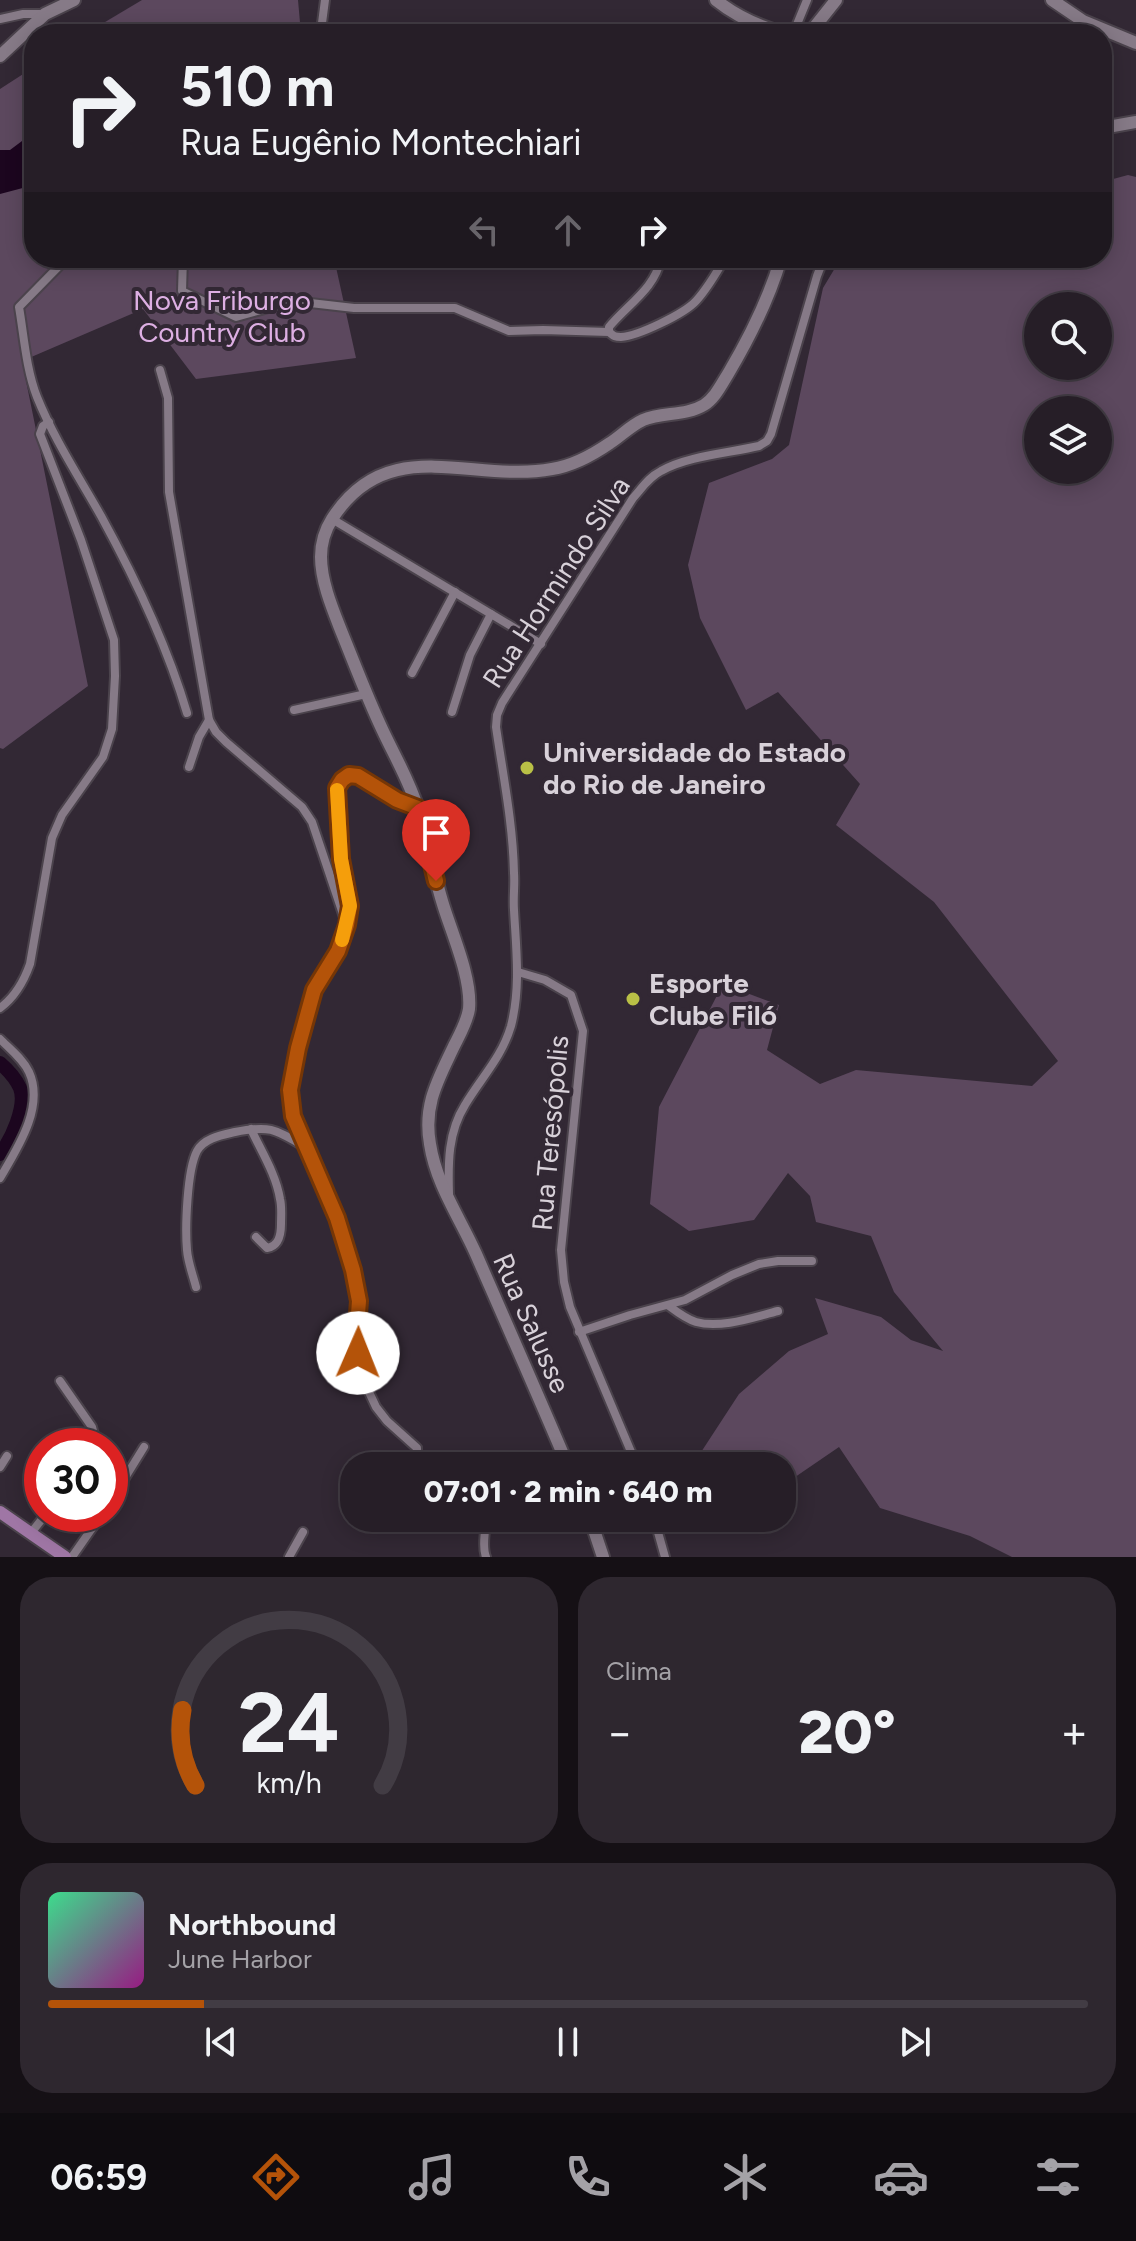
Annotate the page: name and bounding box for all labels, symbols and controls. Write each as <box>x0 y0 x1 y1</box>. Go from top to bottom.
text: 510 m <box>180 53 335 120</box>
icon: right <box>48 56 152 160</box>
text: Rua Eugênio Montechiari <box>180 121 582 164</box>
icon: left <box>462 208 506 252</box>
icon: ahead <box>546 208 590 252</box>
icon: right <box>630 208 674 252</box>
park label: Nova Friburgo Country Club <box>133 283 311 349</box>
map controls <box>1024 292 1112 484</box>
button: search <box>1024 292 1112 380</box>
button: layers <box>1024 396 1112 484</box>
street label: Rua Hormindo Silva <box>475 470 637 694</box>
place label: Universidade do Estado do Rio de Janeiro <box>543 735 846 801</box>
marker: Universidade do Estado do Rio de Janeiro <box>518 759 536 777</box>
pin <box>402 799 470 881</box>
icon: arrive <box>414 811 458 855</box>
place label: Esporte Clube Filó <box>649 966 777 1032</box>
marker: Esporte Clube Filó <box>624 990 642 1008</box>
street label: Rua Teresópolis <box>525 1034 575 1232</box>
street label: Rua Salusse <box>486 1248 578 1398</box>
position arrow <box>316 1311 400 1395</box>
speed limit sign: 30 <box>24 1428 128 1532</box>
text: 07:01 · 2 min · 640 m <box>424 1473 712 1510</box>
text: Clima <box>606 1655 672 1687</box>
text: 24 <box>239 1673 339 1773</box>
text: 20° <box>798 1696 896 1768</box>
text: − <box>606 1706 633 1759</box>
text: + <box>1061 1706 1088 1759</box>
text: km/h <box>256 1766 322 1800</box>
text: Northbound <box>168 1906 336 1943</box>
text: June Harbor <box>168 1943 312 1975</box>
icon: previous <box>199 2020 243 2064</box>
icon: pause <box>546 2020 590 2064</box>
icon: next <box>893 2020 937 2064</box>
icon: directions <box>248 2149 304 2205</box>
icon: music <box>404 2149 460 2205</box>
icon: phone <box>560 2149 616 2205</box>
icon: climate <box>717 2149 773 2205</box>
icon: car <box>873 2149 929 2205</box>
icon: filters <box>1030 2149 1086 2205</box>
text: 06:59 <box>50 2156 147 2199</box>

